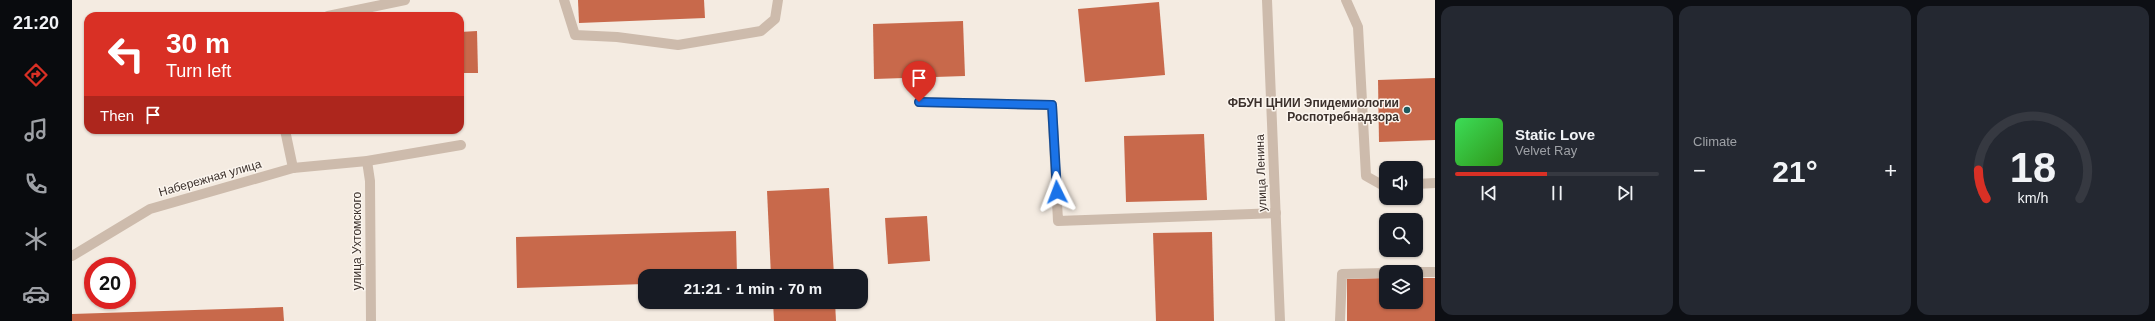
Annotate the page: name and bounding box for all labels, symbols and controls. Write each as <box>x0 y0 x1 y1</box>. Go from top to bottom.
text: 21:20 <box>13 13 59 33</box>
icon: left <box>100 28 152 80</box>
text: 30 m <box>166 28 230 59</box>
icon: directions <box>22 61 50 89</box>
text: Turn left <box>166 61 231 81</box>
pin <box>902 61 936 102</box>
icon: arrive <box>908 67 930 89</box>
place label: ФБУН ЦНИИ Эпидемиологии Роспотребнадзора <box>1228 96 1399 124</box>
icon: arrive <box>142 104 164 126</box>
marker: ФБУН ЦНИИ Эпидемиологии Роспотребнадзора <box>1402 105 1412 115</box>
text: Then <box>100 107 134 124</box>
icon: music <box>22 116 50 144</box>
text: Static Love <box>1515 126 1595 143</box>
street label: улица Ленина <box>1253 134 1269 212</box>
text: Climate <box>1693 134 1737 149</box>
text: Velvet Ray <box>1515 143 1577 158</box>
text: 18 <box>2010 143 2056 190</box>
text: 21° <box>1772 155 1818 188</box>
street label: Набережная улица <box>157 157 263 199</box>
text: − <box>1693 158 1706 183</box>
text: + <box>1884 158 1897 183</box>
map controls <box>1379 161 1423 309</box>
button: sound <box>1379 161 1423 205</box>
icon: phone <box>22 170 50 198</box>
position arrow <box>1036 171 1078 213</box>
icon: previous <box>1478 182 1500 204</box>
icon: pause <box>1546 182 1568 204</box>
icon: next <box>1614 182 1636 204</box>
text: km/h <box>2018 189 2049 205</box>
street label: улица Ухтомского <box>350 191 364 290</box>
button: search <box>1379 213 1423 257</box>
icon: climate <box>22 225 50 253</box>
speed limit sign: 20 <box>84 257 136 309</box>
button: layers <box>1379 265 1423 309</box>
icon: car <box>22 280 50 308</box>
text: 21:21 · 1 min · 70 m <box>684 280 822 297</box>

